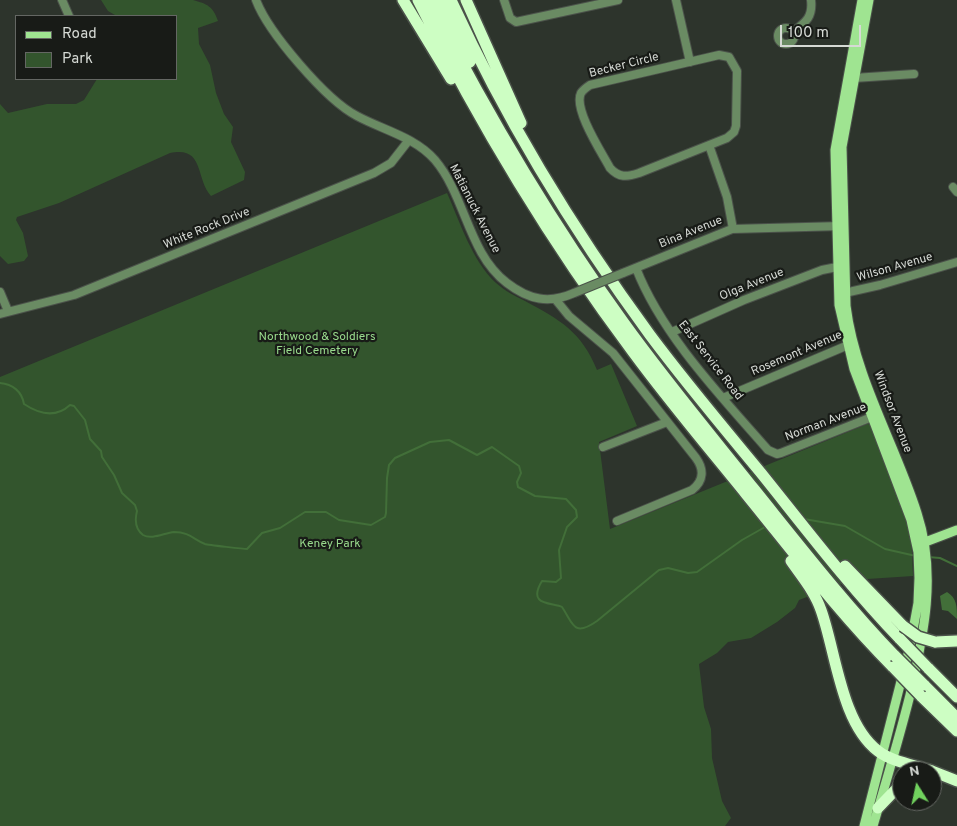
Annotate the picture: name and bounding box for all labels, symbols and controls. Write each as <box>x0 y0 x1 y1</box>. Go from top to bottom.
legend <box>15 15 178 80</box>
scale bar <box>782 15 863 47</box>
text: 100 m <box>788 24 829 43</box>
text: Road <box>62 25 97 44</box>
text: Park <box>62 50 93 69</box>
street label: Becker Circle <box>588 50 660 82</box>
street label: Matianuck Avenue <box>445 162 503 256</box>
street label: White Rock Drive <box>162 205 252 253</box>
street label: Bina Avenue <box>657 214 725 252</box>
street label: Wilson Avenue <box>855 250 935 286</box>
street label: Olga Avenue <box>718 266 786 304</box>
street label: East Service Road <box>674 318 746 404</box>
street label: Rosemont Avenue <box>749 328 845 380</box>
park label: Northwood & Soldiers Field Cemetery <box>258 331 376 359</box>
street label: Windsor Avenue <box>870 369 914 455</box>
street label: Norman Avenue <box>783 401 869 445</box>
park label: Keney Park <box>299 538 361 552</box>
north arrow <box>892 761 942 811</box>
text: N <box>908 762 921 781</box>

